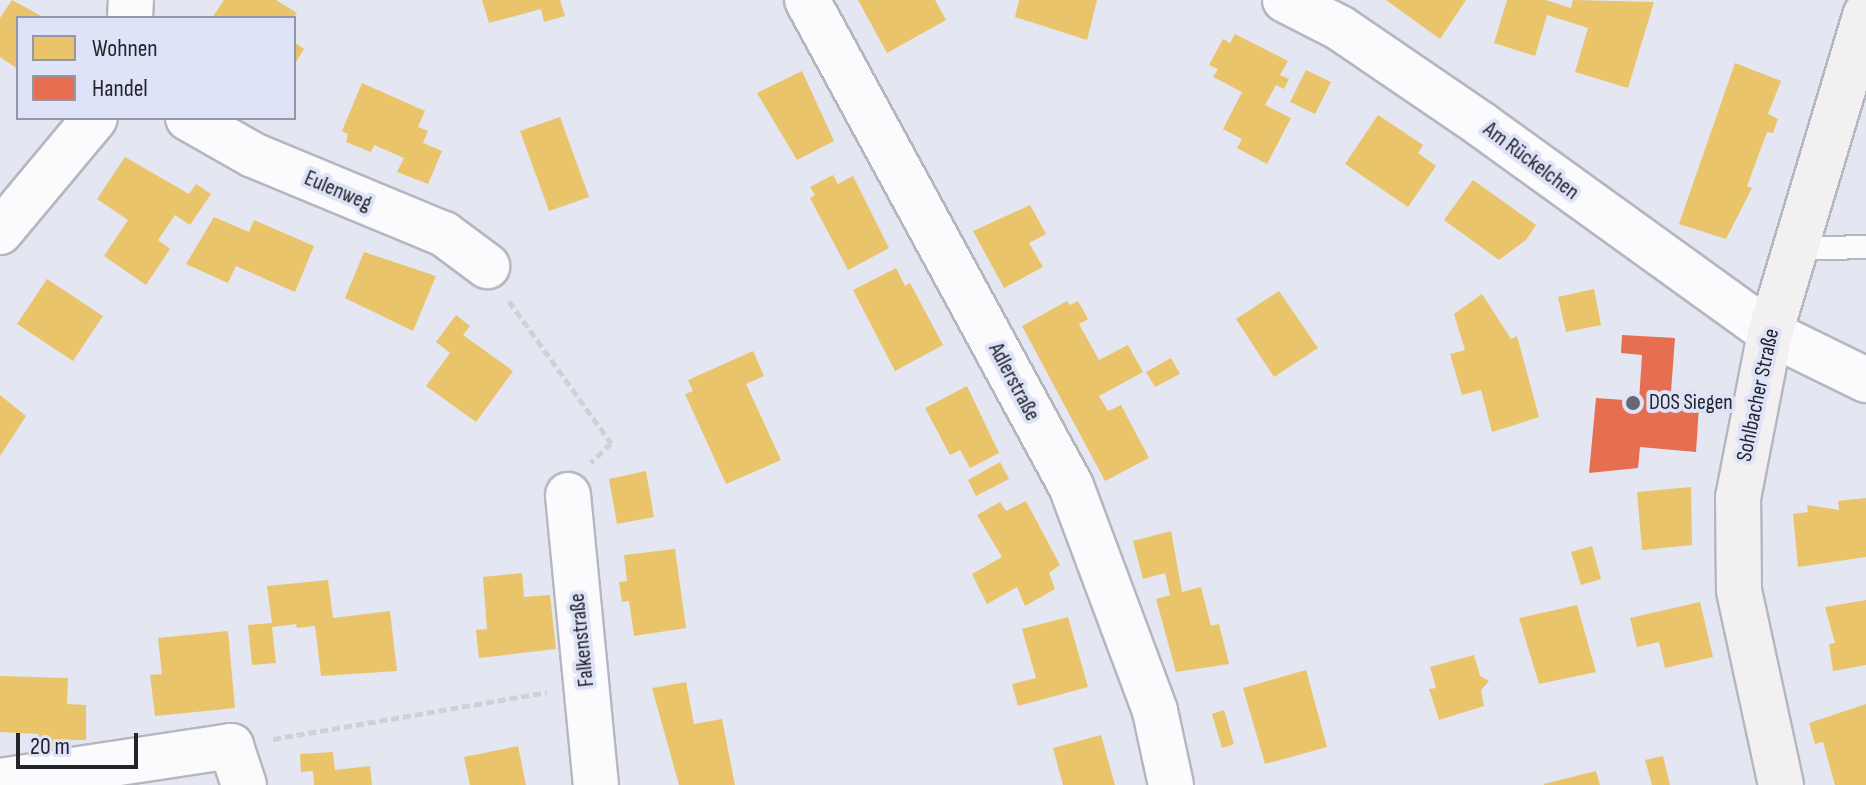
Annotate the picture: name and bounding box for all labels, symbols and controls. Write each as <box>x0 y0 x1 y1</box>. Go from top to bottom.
legend <box>16 16 296 120</box>
text: Wohnen <box>92 34 158 63</box>
text: Handel <box>92 74 148 103</box>
street label: Am Rückelchen <box>1478 116 1584 206</box>
street label: Eulenweg <box>300 165 376 217</box>
street label: Sohlbacher Straße <box>1731 326 1785 464</box>
street label: Adlerstraße <box>983 339 1045 425</box>
place label: DOS Siegen <box>1649 390 1733 416</box>
marker: DOS Siegen <box>1624 394 1642 412</box>
street label: Falkenstraße <box>564 592 600 688</box>
scale bar <box>20 717 142 767</box>
text: 20 m <box>30 732 70 761</box>

